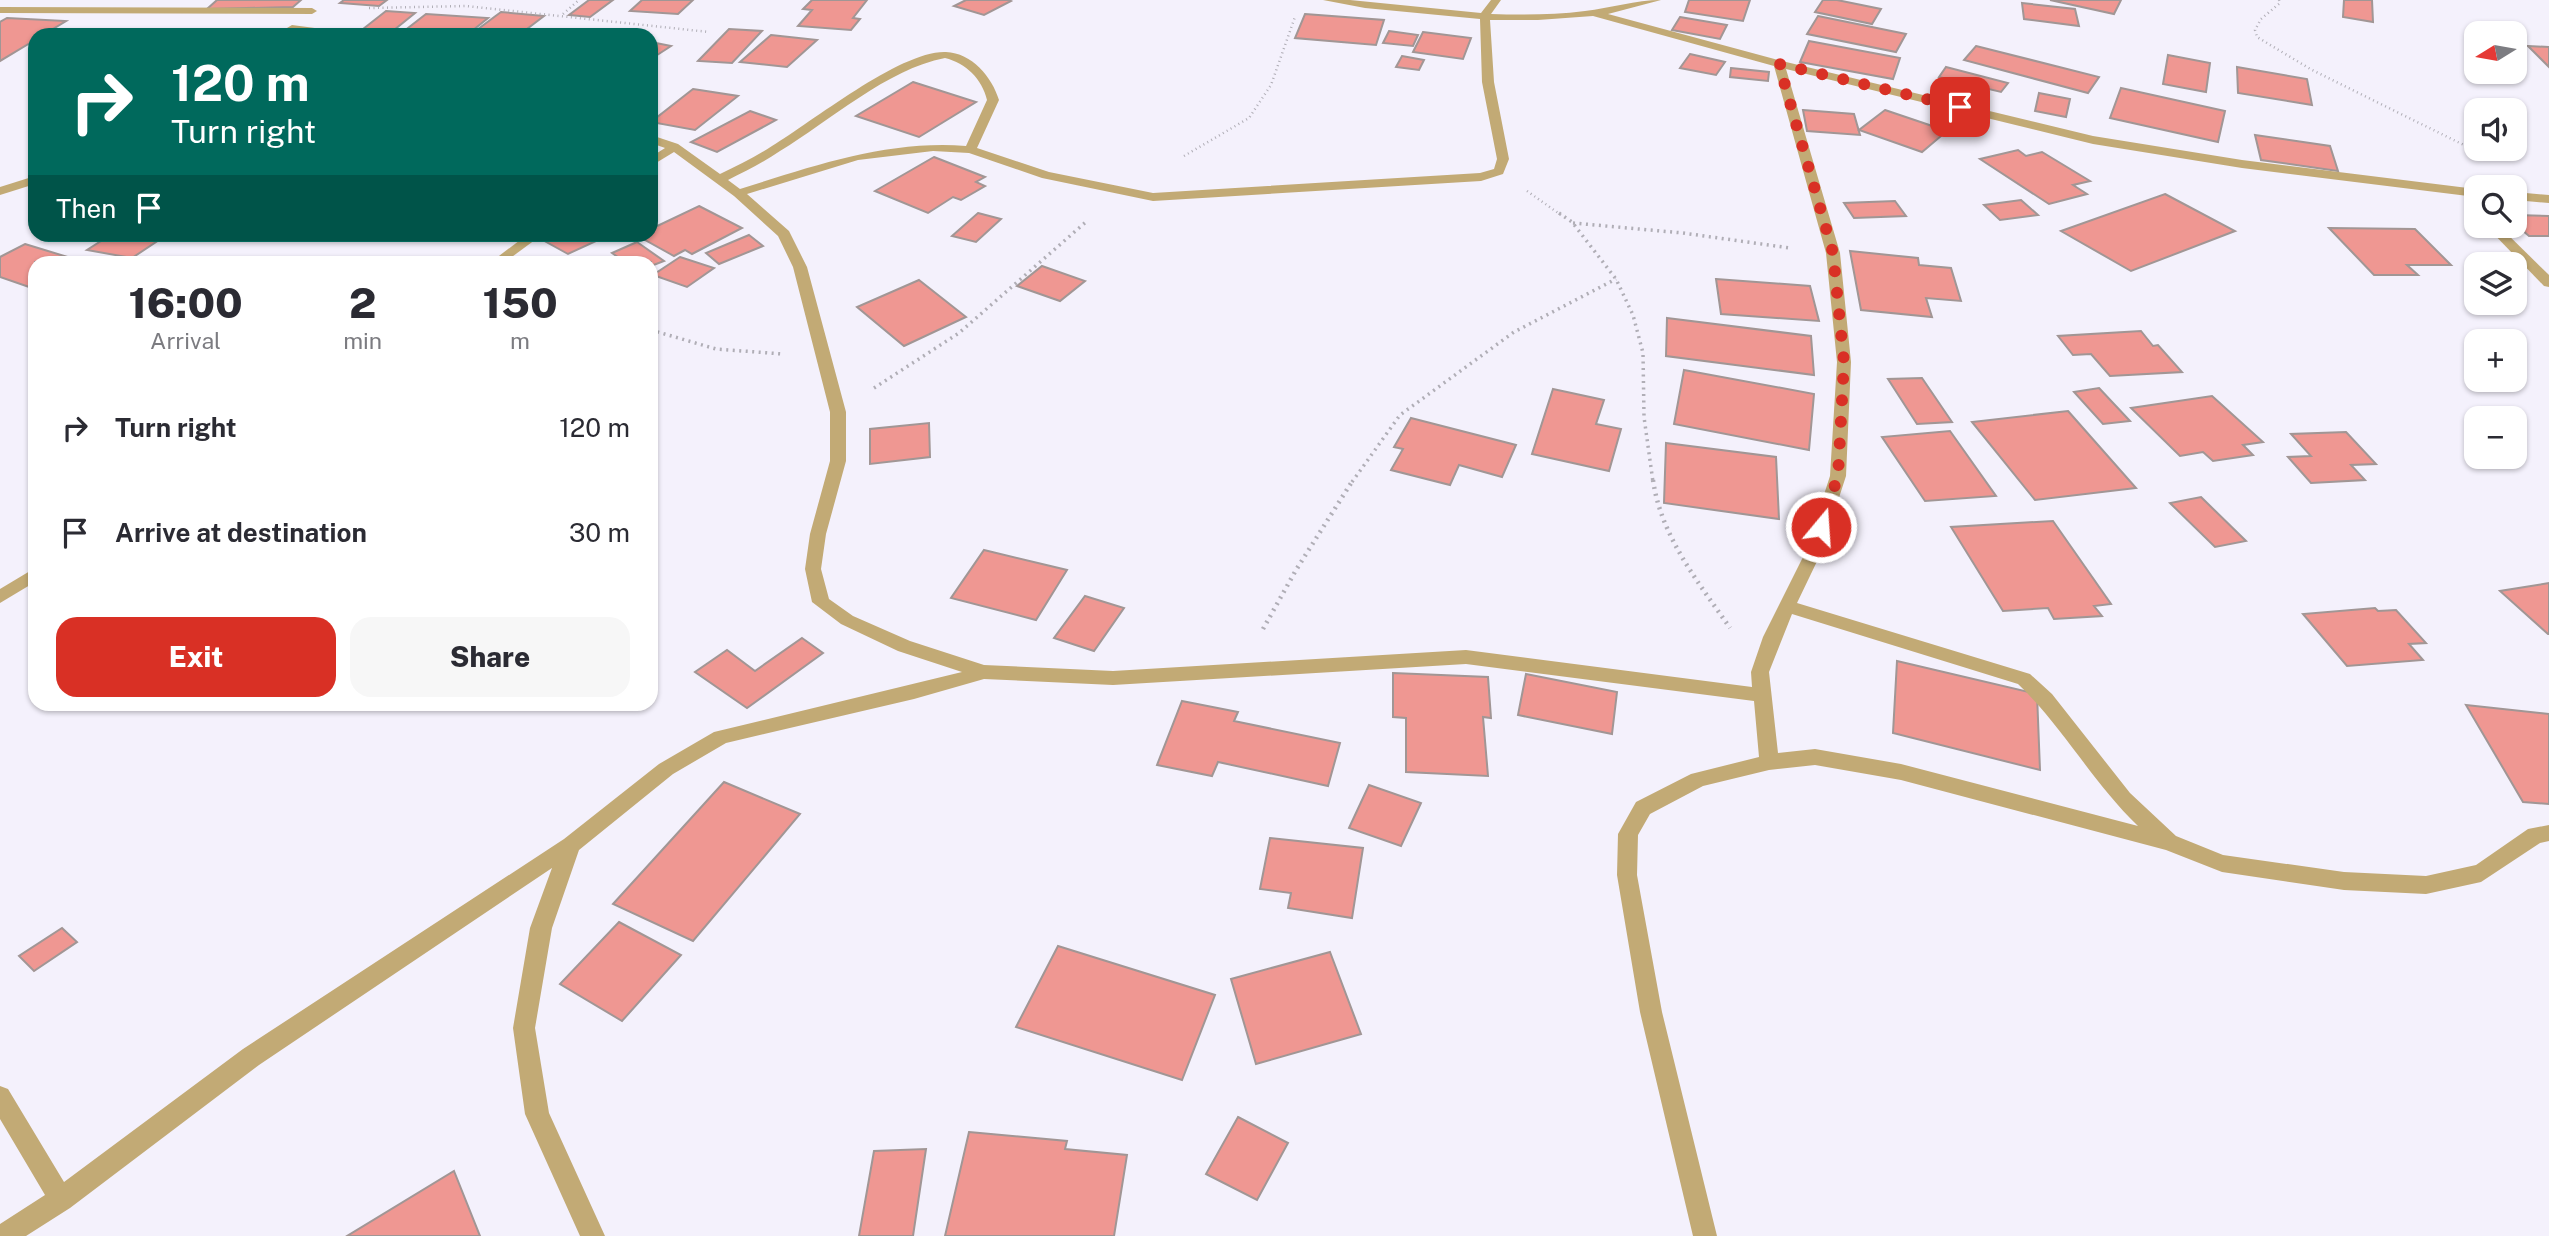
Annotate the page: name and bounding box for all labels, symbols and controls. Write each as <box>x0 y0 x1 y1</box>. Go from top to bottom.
north arrow <box>2464 21 2527 84</box>
map controls <box>2464 21 2527 469</box>
text: 120 m <box>171 54 310 112</box>
icon: right <box>56 56 147 147</box>
pin <box>1930 77 1990 137</box>
icon: arrive <box>1941 88 1979 126</box>
button: sound <box>2464 98 2527 161</box>
text: Turn right <box>171 113 316 150</box>
button: search <box>2464 175 2527 238</box>
icon: arrive <box>130 189 168 227</box>
text: Then <box>56 193 116 224</box>
button: layers <box>2464 252 2527 315</box>
text: 16:00 <box>128 278 243 327</box>
text: 2 <box>349 278 376 327</box>
text: 150 <box>483 278 558 327</box>
text: Arrival <box>150 327 221 354</box>
text: min <box>343 327 382 354</box>
text: m <box>510 327 530 354</box>
button: + <box>2464 329 2527 392</box>
button: − <box>2464 406 2527 469</box>
icon: right <box>56 409 94 447</box>
text: Turn right <box>115 412 237 443</box>
text: 120 m <box>559 412 630 443</box>
position arrow <box>1784 490 1858 564</box>
icon: arrive <box>56 514 94 552</box>
text: Arrive at destination <box>115 517 367 548</box>
text: 30 m <box>569 517 630 548</box>
button: Exit <box>56 617 336 697</box>
button: Share <box>350 617 630 697</box>

